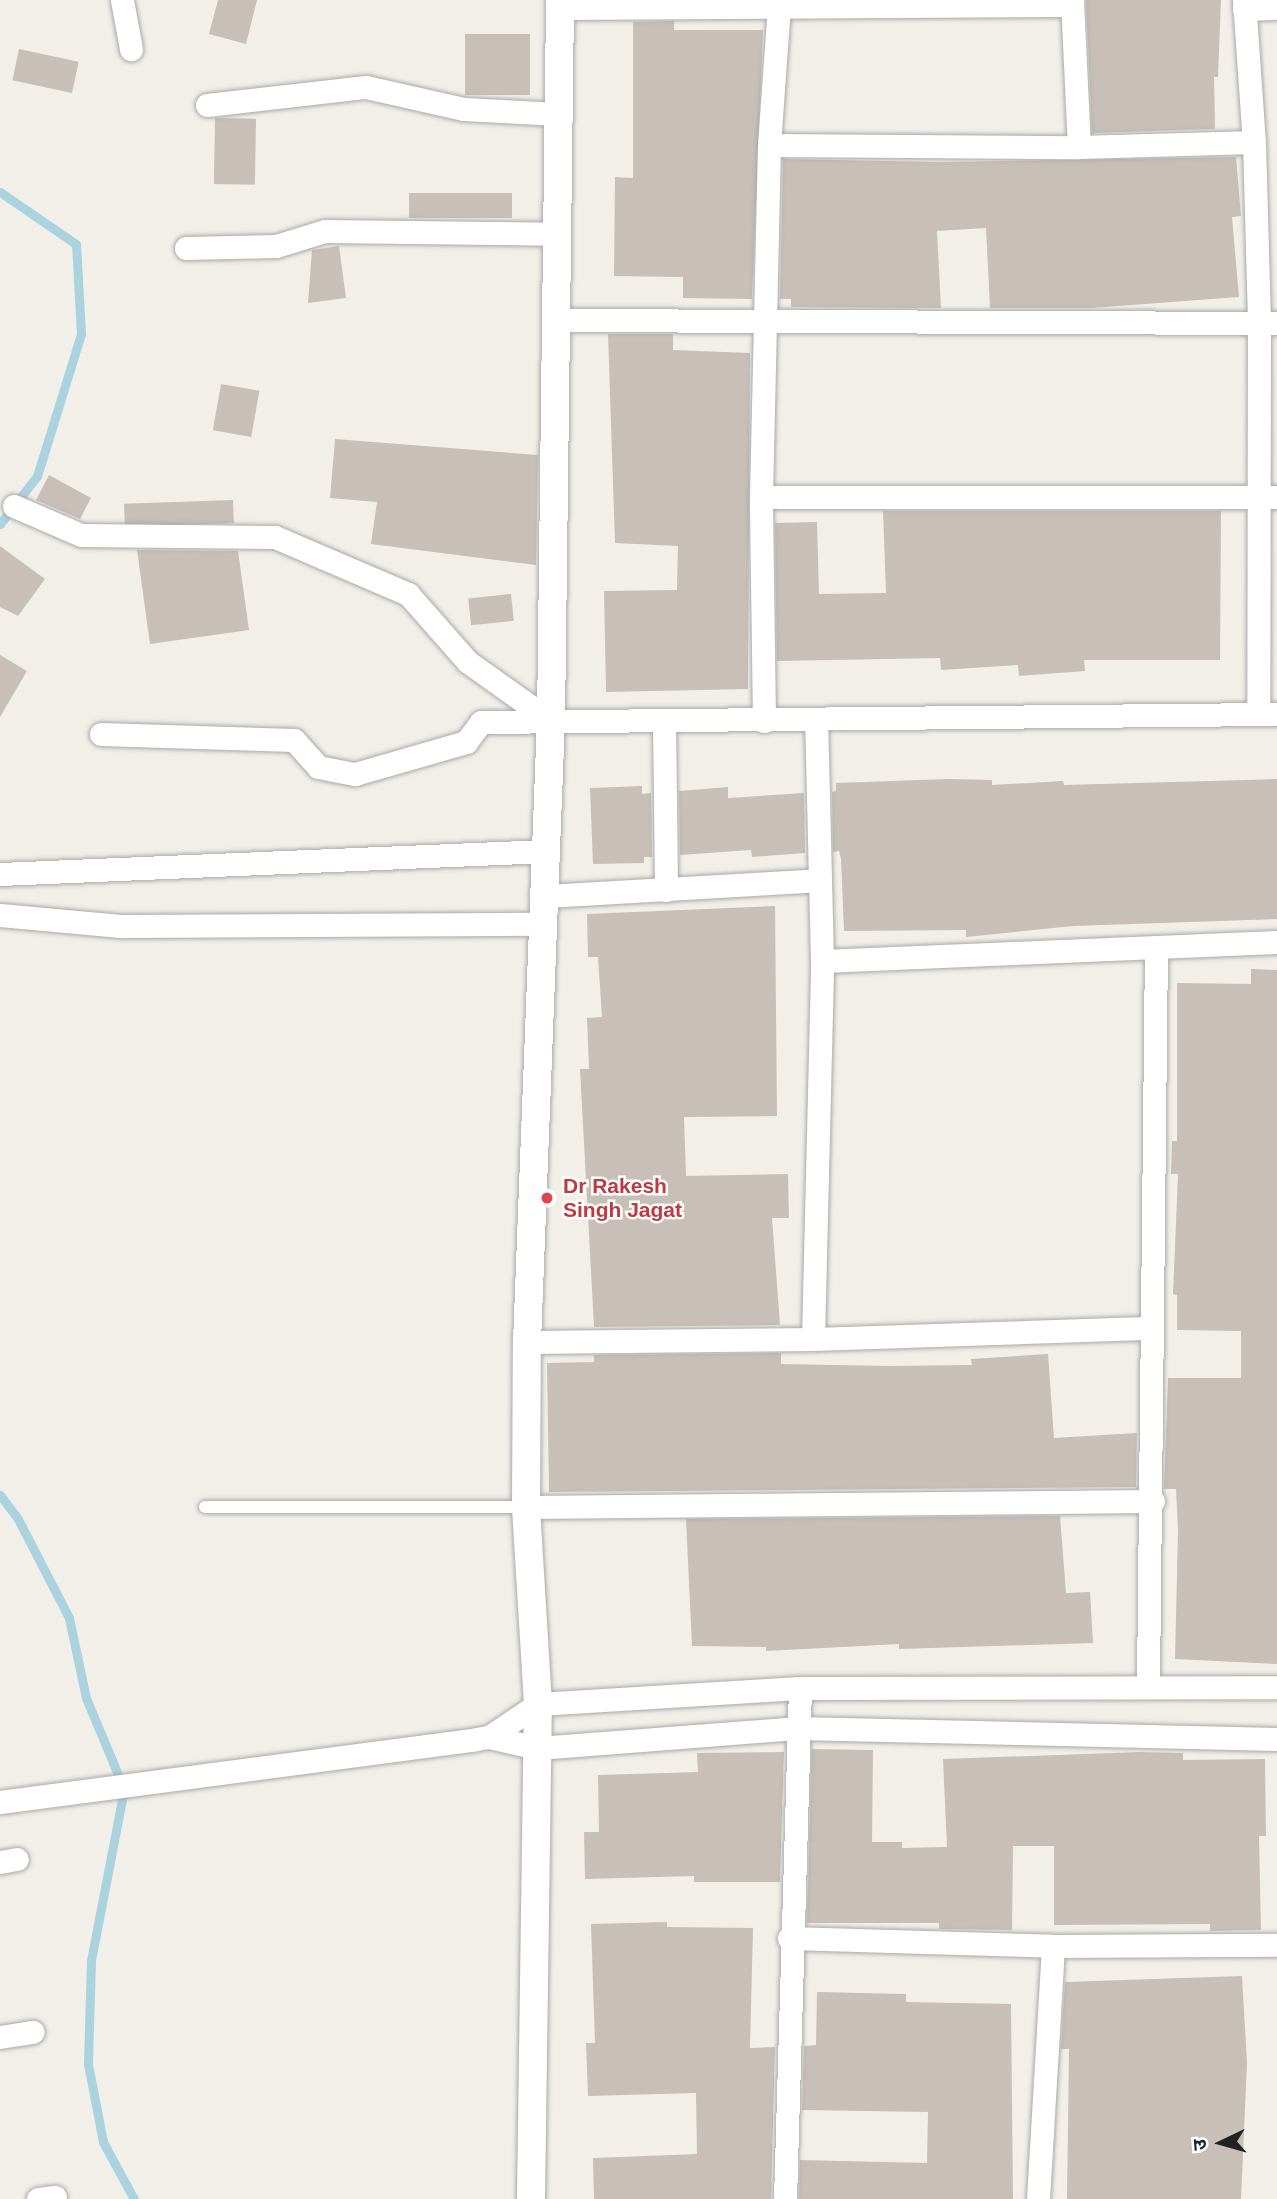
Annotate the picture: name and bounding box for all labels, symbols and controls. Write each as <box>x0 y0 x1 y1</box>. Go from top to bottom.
place label: Dr Rakesh Singh Jagat <box>563 1173 682 1223</box>
marker: Dr Rakesh Singh Jagat <box>537 1188 557 1208</box>
north arrow <box>1186 2108 1256 2178</box>
text: उ <box>1189 2138 1211 2151</box>

